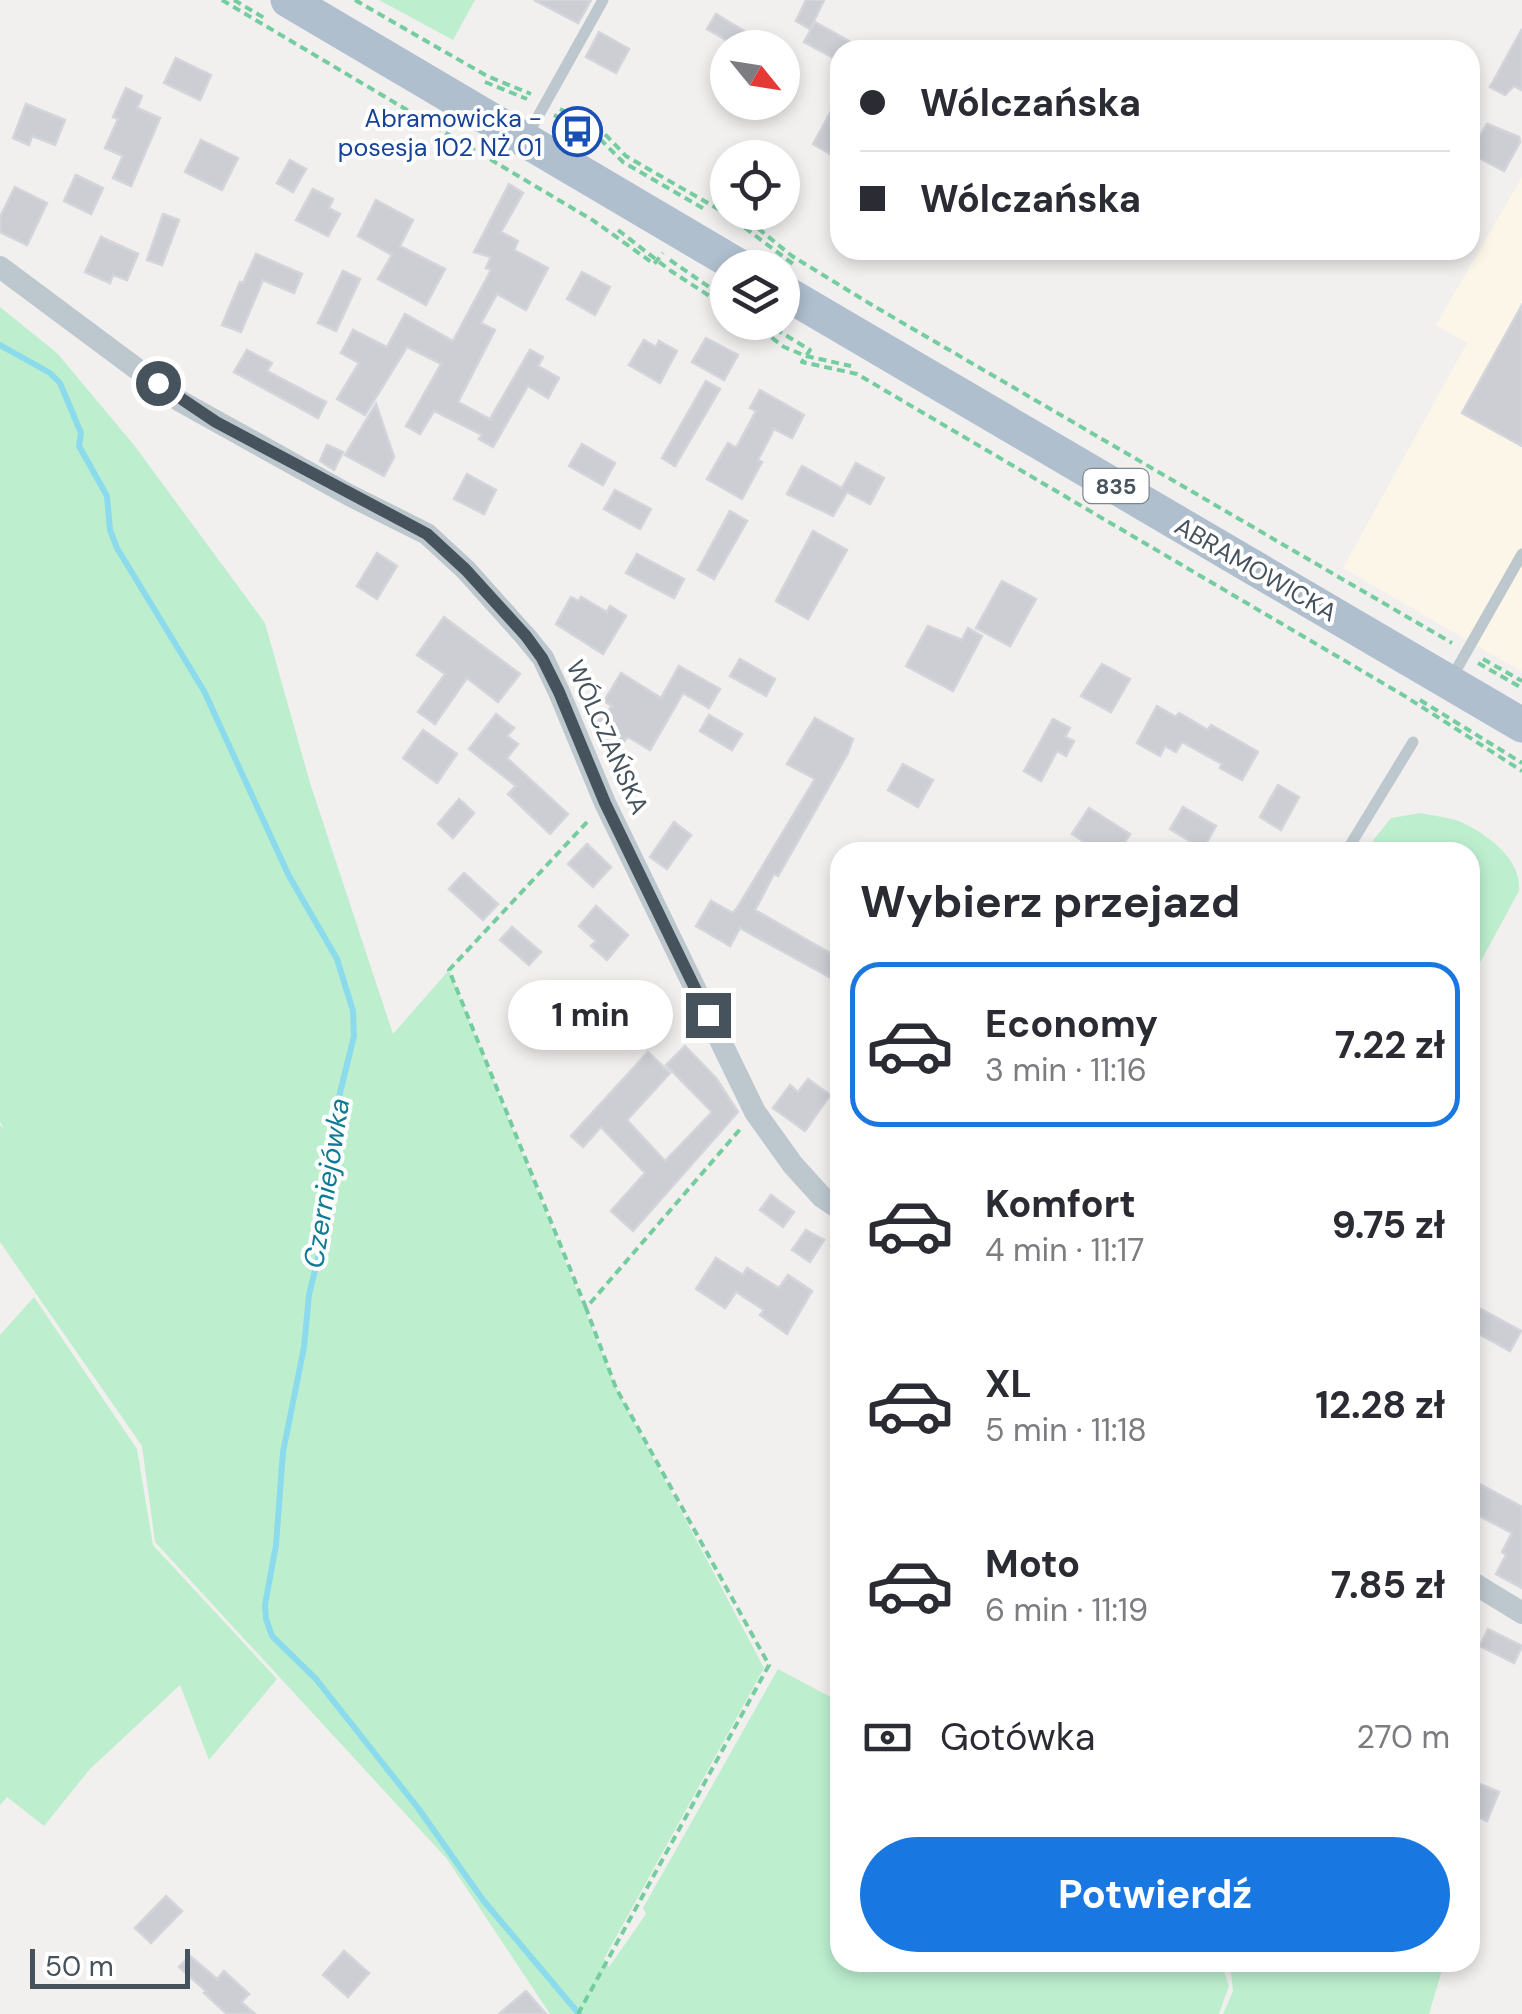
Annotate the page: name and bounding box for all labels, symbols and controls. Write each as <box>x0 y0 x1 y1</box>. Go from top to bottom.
north arrow <box>710 30 800 120</box>
map controls <box>710 30 800 340</box>
text: Wólczańska <box>920 78 1141 128</box>
place label: Abramowicka - posesja 102 NŻ 01 <box>338 102 542 164</box>
bus stop icon: Abramowicka - posesja 102 NŻ 01 <box>551 106 603 158</box>
button: locate <box>710 140 800 230</box>
text: Wólczańska <box>920 174 1141 224</box>
button: layers <box>710 250 800 340</box>
route start <box>136 361 181 406</box>
road number: 835 <box>1084 469 1148 503</box>
street label: ABRAMOWICKA <box>1169 510 1343 629</box>
street label: WÓLCZAŃSKA <box>559 655 656 820</box>
text: Wybierz przejazd <box>860 872 1240 931</box>
callout: 1 min <box>508 980 673 1050</box>
route end <box>686 993 731 1038</box>
text: 1 min <box>552 994 629 1036</box>
text: Economy <box>985 999 1158 1049</box>
icon: car <box>865 1000 955 1090</box>
text: 7.22 zł <box>1335 1020 1445 1070</box>
text: 3 min · 11:16 <box>985 1049 1147 1091</box>
water label: Czerniejówka <box>295 1095 358 1271</box>
text: Komfort <box>985 1179 1136 1229</box>
icon: car <box>865 1180 955 1270</box>
text: 9.75 zł <box>1332 1200 1445 1250</box>
text: 4 min · 11:17 <box>985 1229 1144 1271</box>
text: XL <box>985 1359 1032 1409</box>
icon: car <box>865 1360 955 1450</box>
text: 12.28 zł <box>1315 1380 1445 1430</box>
text: 5 min · 11:18 <box>985 1409 1147 1451</box>
text: Moto <box>985 1539 1080 1589</box>
icon: car <box>865 1540 955 1630</box>
text: 7.85 zł <box>1331 1560 1445 1610</box>
text: 6 min · 11:19 <box>985 1589 1148 1631</box>
icon: cash <box>860 1710 915 1765</box>
text: Gotówka <box>940 1712 1095 1762</box>
text: 270 m <box>1357 1716 1450 1758</box>
button: Potwierdź <box>860 1837 1450 1952</box>
scale bar <box>30 1944 190 1988</box>
text: 50 m <box>45 1948 114 1985</box>

